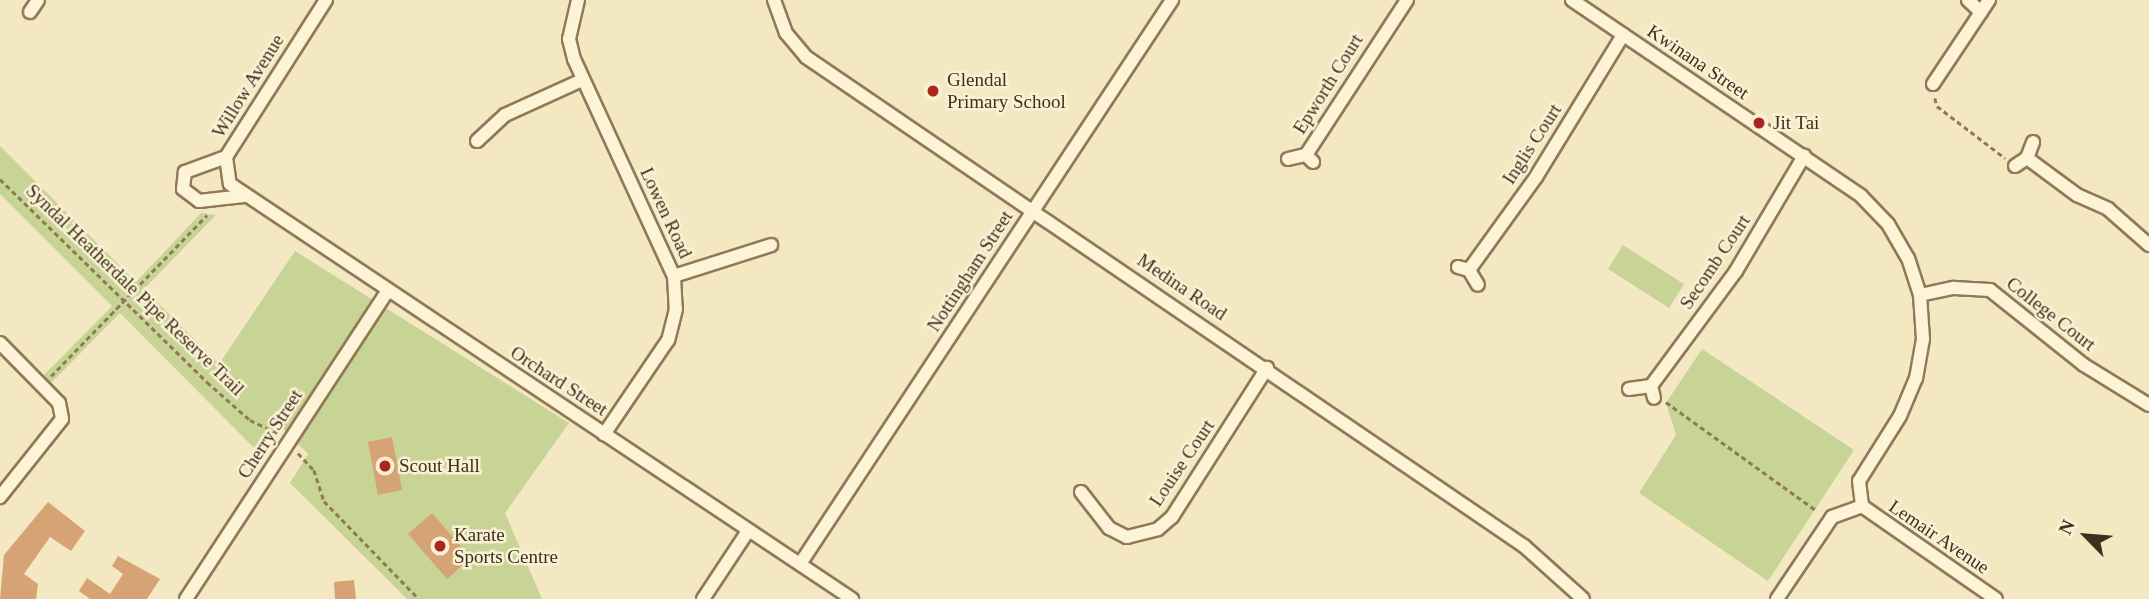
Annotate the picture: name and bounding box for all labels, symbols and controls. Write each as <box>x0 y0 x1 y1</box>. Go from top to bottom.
street label: Kwinana Street <box>1643 20 1753 104</box>
street label: Willow Avenue <box>207 30 289 142</box>
street label: Epworth Court <box>1288 30 1368 138</box>
place label: Glendal Primary School <box>947 69 1066 113</box>
marker: Glendal Primary School <box>925 83 941 99</box>
street label: Inglis Court <box>1498 100 1566 188</box>
place label: Jit Tai <box>1773 112 1820 134</box>
marker: Jit Tai <box>1751 115 1767 131</box>
street label: Lowen Road <box>635 164 697 262</box>
street label: Syndal Heatherdale Pipe Reserve Trail <box>21 179 249 401</box>
street label: Nottingham Street <box>922 206 1018 336</box>
street label: Secomb Court <box>1675 210 1755 314</box>
street label: Medina Road <box>1133 249 1231 325</box>
street label: College Court <box>2002 272 2100 356</box>
street label: Orchard Street <box>506 341 612 421</box>
street label: Cherry Street <box>233 385 307 483</box>
street label: Louise Court <box>1145 415 1219 511</box>
place label: Scout Hall <box>399 455 480 477</box>
marker: Scout Hall <box>377 458 393 474</box>
street label: Lemair Avenue <box>1884 495 1994 579</box>
north arrow <box>2051 501 2121 571</box>
text: N <box>2054 516 2079 538</box>
place label: Karate Sports Centre <box>454 524 558 568</box>
marker: Karate Sports Centre <box>432 538 448 554</box>

